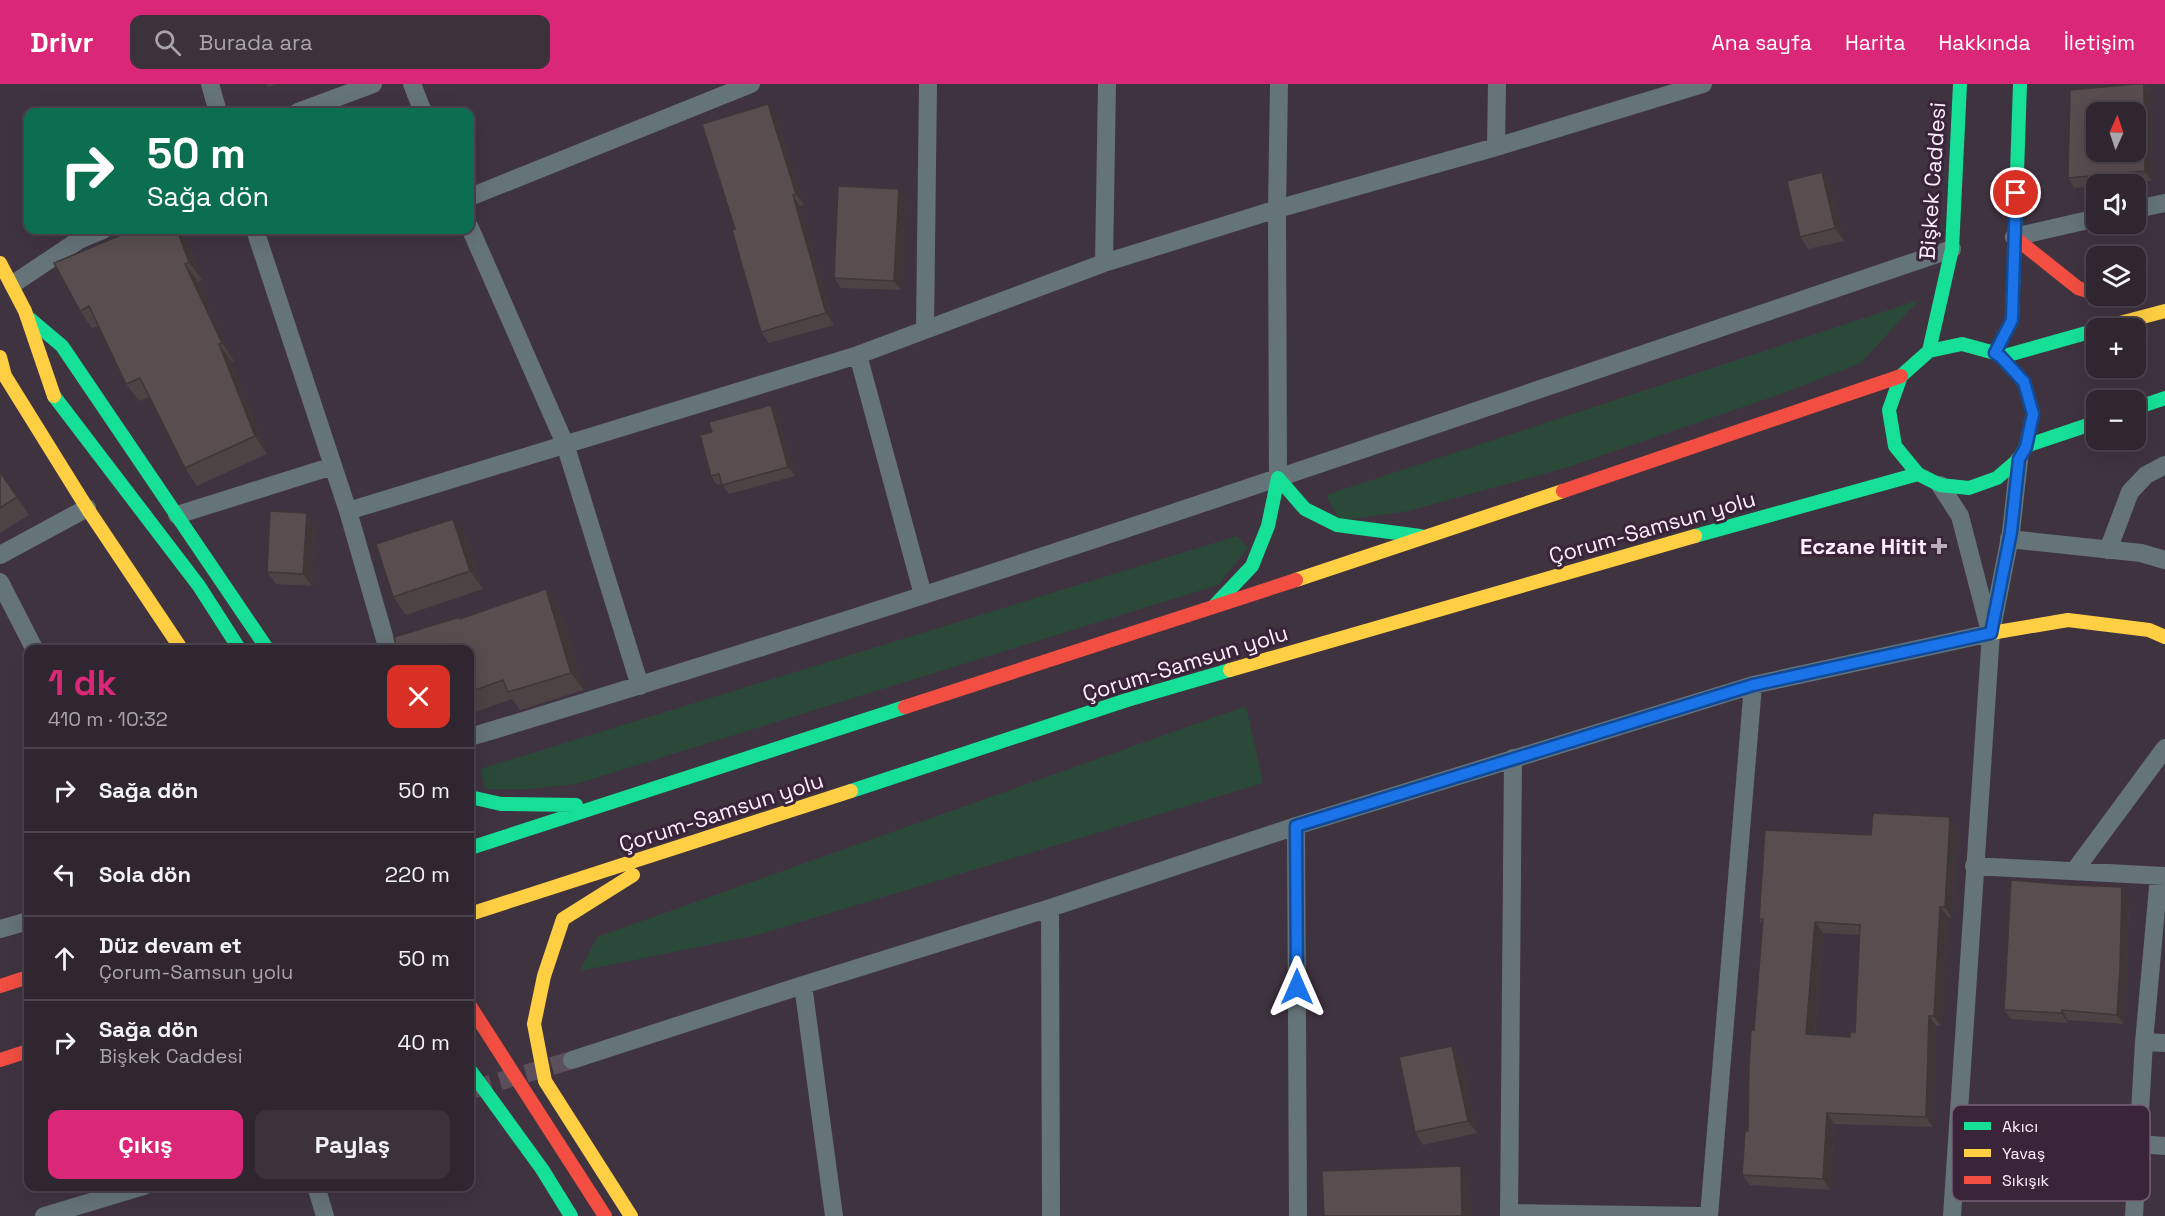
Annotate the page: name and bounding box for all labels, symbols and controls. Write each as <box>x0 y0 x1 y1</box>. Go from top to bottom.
search box <box>130 15 550 69</box>
text: Drivr <box>30 24 94 60</box>
icon: search <box>151 26 184 59</box>
text: Burada ara <box>199 28 313 56</box>
text: Ana sayfa <box>1712 29 1812 56</box>
text: Harita <box>1845 29 1906 56</box>
text: Hakkında <box>1939 29 2031 56</box>
text: İletişim <box>2064 29 2135 56</box>
street label: Bişkek Caddesi <box>1913 101 1951 261</box>
north arrow <box>2086 102 2146 162</box>
map controls <box>2086 102 2146 450</box>
text: 50 m <box>147 127 246 180</box>
icon: right <box>48 132 126 210</box>
pin <box>1990 167 2041 218</box>
button: sound <box>2086 174 2146 234</box>
icon: arrive <box>1999 176 2032 209</box>
text: Sağa dön <box>147 179 269 214</box>
button: layers <box>2086 246 2146 306</box>
button: + <box>2086 318 2146 378</box>
button: − <box>2086 390 2146 450</box>
street label: Çorum-Samsun yolu <box>1545 484 1759 570</box>
place label: Eczane Hitit <box>1800 532 1927 560</box>
marker: Eczane Hitit <box>1932 539 1946 553</box>
street label: Çorum-Samsun yolu <box>1079 618 1291 708</box>
text: 1 dk <box>48 660 117 706</box>
button: close <box>387 665 450 728</box>
text: 410 m · 10:32 <box>48 706 168 732</box>
street label: Çorum-Samsun yolu <box>615 766 827 858</box>
icon: right <box>48 774 81 807</box>
text: Sağa dön <box>99 776 198 804</box>
text: 50 m <box>398 776 450 804</box>
icon: left <box>48 858 81 891</box>
text: Sola dön <box>99 860 191 888</box>
text: 220 m <box>385 860 450 888</box>
text: Düz devam et <box>99 931 242 959</box>
icon: ahead <box>48 942 81 975</box>
text: 50 m <box>398 944 450 972</box>
position arrow <box>1265 955 1329 1019</box>
text: Çorum-Samsun yolu <box>99 959 293 985</box>
text: Sağa dön <box>99 1015 198 1043</box>
icon: right <box>48 1026 81 1059</box>
text: 40 m <box>398 1028 450 1056</box>
text: Bişkek Caddesi <box>99 1043 243 1069</box>
legend <box>1952 1105 2150 1201</box>
button: Çıkış <box>48 1110 243 1179</box>
button: Paylaş <box>255 1110 450 1179</box>
text: Akıcı <box>2002 1116 2038 1137</box>
text: Yavaş <box>2002 1143 2045 1164</box>
text: Sıkışık <box>2002 1170 2050 1191</box>

